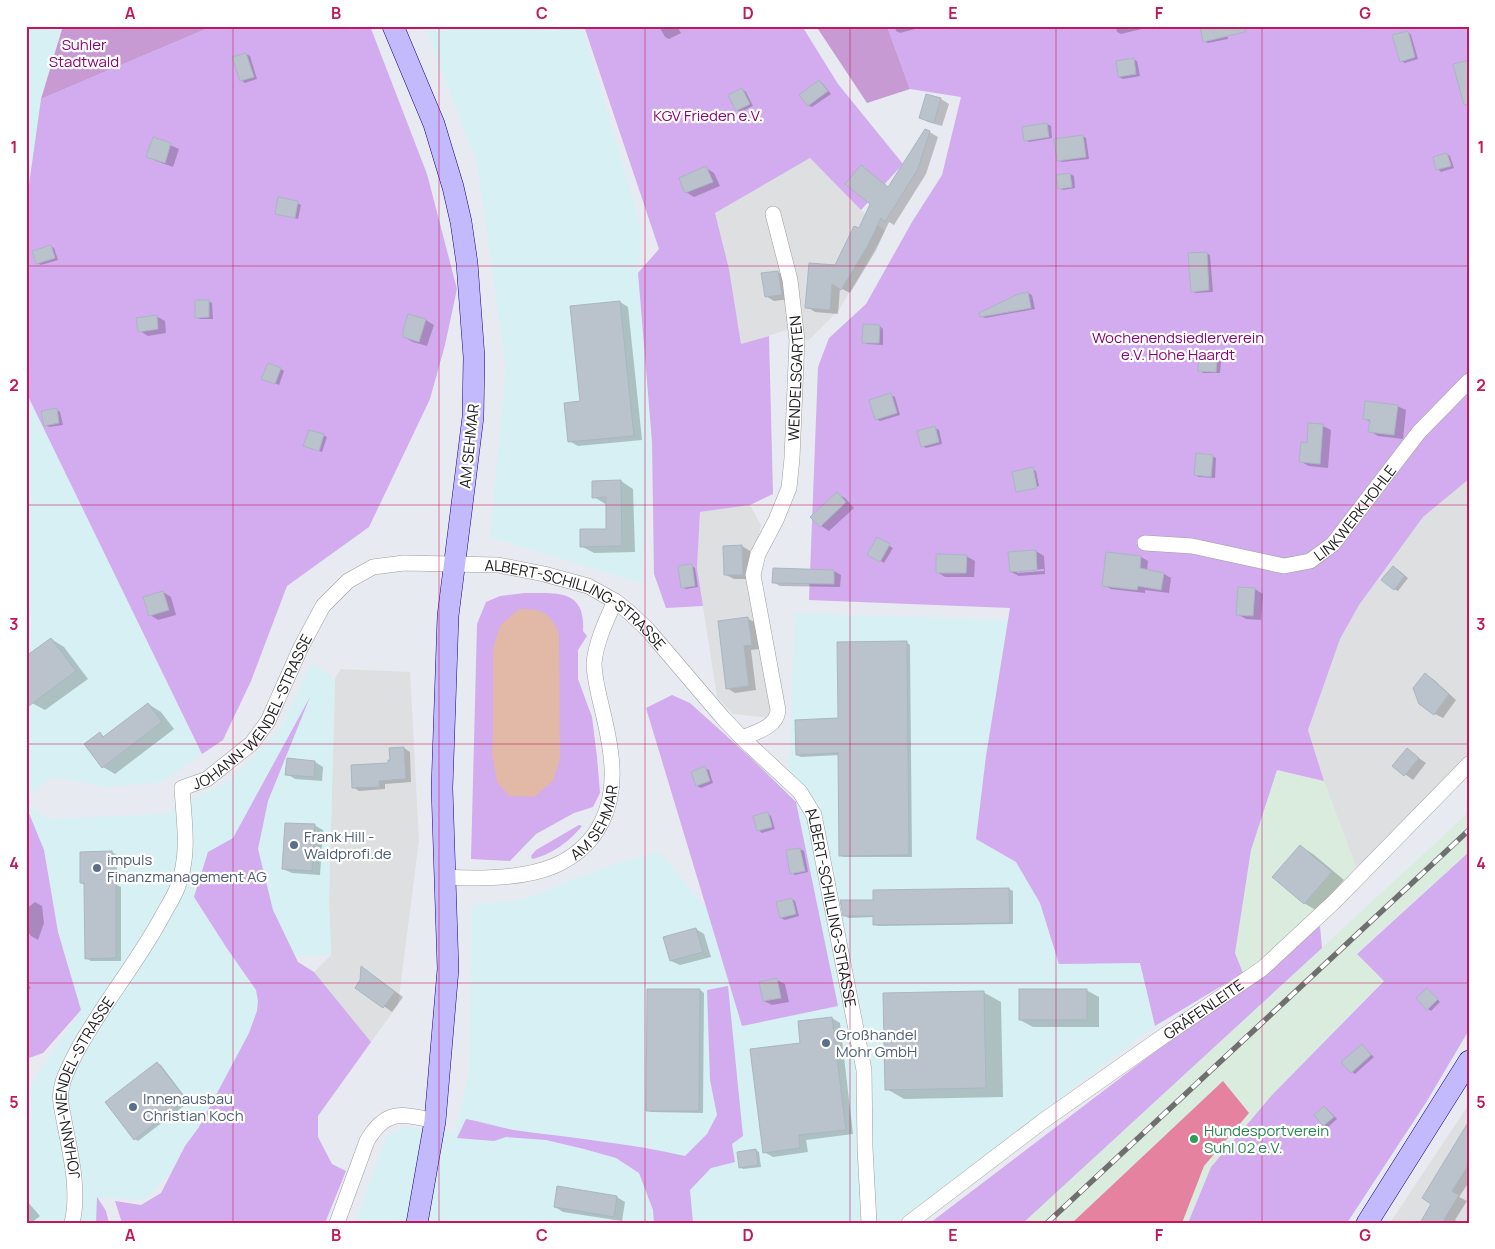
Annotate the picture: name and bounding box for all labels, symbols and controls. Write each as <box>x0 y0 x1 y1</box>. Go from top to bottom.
text: A <box>125 2 136 24</box>
text: B <box>331 2 341 24</box>
text: C <box>536 2 548 24</box>
text: D <box>742 2 754 24</box>
text: E <box>948 2 958 24</box>
text: F <box>1155 2 1164 24</box>
text: G <box>1359 2 1371 24</box>
park label: Suhler Stadtwald <box>49 34 119 72</box>
park label: KGV Frieden e.V. <box>653 105 763 126</box>
text: 1 <box>10 136 18 158</box>
text: 1 <box>1477 136 1485 158</box>
street label: WENDELSGARTEN <box>782 315 808 442</box>
park label: Wochenendsiedlerverein e.V. Hohe Haardt <box>1092 327 1264 365</box>
text: 2 <box>9 374 19 396</box>
text: 2 <box>1476 374 1486 396</box>
street label: AM SEHMAR <box>454 403 484 489</box>
street label: LINKWERKHOHLE <box>1309 461 1401 565</box>
street label: ALBERT-SCHILLING-STRASSE <box>484 554 671 654</box>
text: 3 <box>9 613 19 635</box>
text: 3 <box>1476 613 1486 635</box>
street label: JOHANN-WENDEL-STRASSE <box>189 630 317 794</box>
street label: AM SEHMAR <box>566 783 622 865</box>
street label: ALBERT-SCHILLING-STRASSE <box>801 803 862 1009</box>
place label: Frank Hill - Waldprofi.de <box>304 826 392 864</box>
marker: Frank Hill - Waldprofi.de <box>288 839 300 851</box>
place label: impuls Finanzmanagement AG <box>107 849 267 887</box>
text: 4 <box>9 852 19 874</box>
text: 4 <box>1476 852 1486 874</box>
marker: impuls Finanzmanagement AG <box>91 862 103 874</box>
street label: GRÄFENLEITE <box>1159 974 1248 1044</box>
street label: JOHANN-WENDEL-STRASSE <box>50 992 119 1180</box>
place label: Großhandel Mohr GmbH <box>836 1024 917 1062</box>
marker: Großhandel Mohr GmbH <box>820 1037 832 1049</box>
place label: Innenausbau Christian Koch <box>143 1088 244 1126</box>
text: 5 <box>9 1091 19 1113</box>
text: 5 <box>1476 1091 1486 1113</box>
marker: Innenausbau Christian Koch <box>127 1101 139 1113</box>
place label: Hundesportverein Suhl 02 e.V. <box>1204 1120 1329 1158</box>
marker: Hundesportverein Suhl 02 e.V. <box>1188 1133 1200 1145</box>
text: A <box>125 1224 136 1246</box>
text: B <box>331 1224 341 1246</box>
text: C <box>536 1224 548 1246</box>
text: D <box>742 1224 754 1246</box>
text: E <box>948 1224 958 1246</box>
text: F <box>1155 1224 1164 1246</box>
text: G <box>1359 1224 1371 1246</box>

